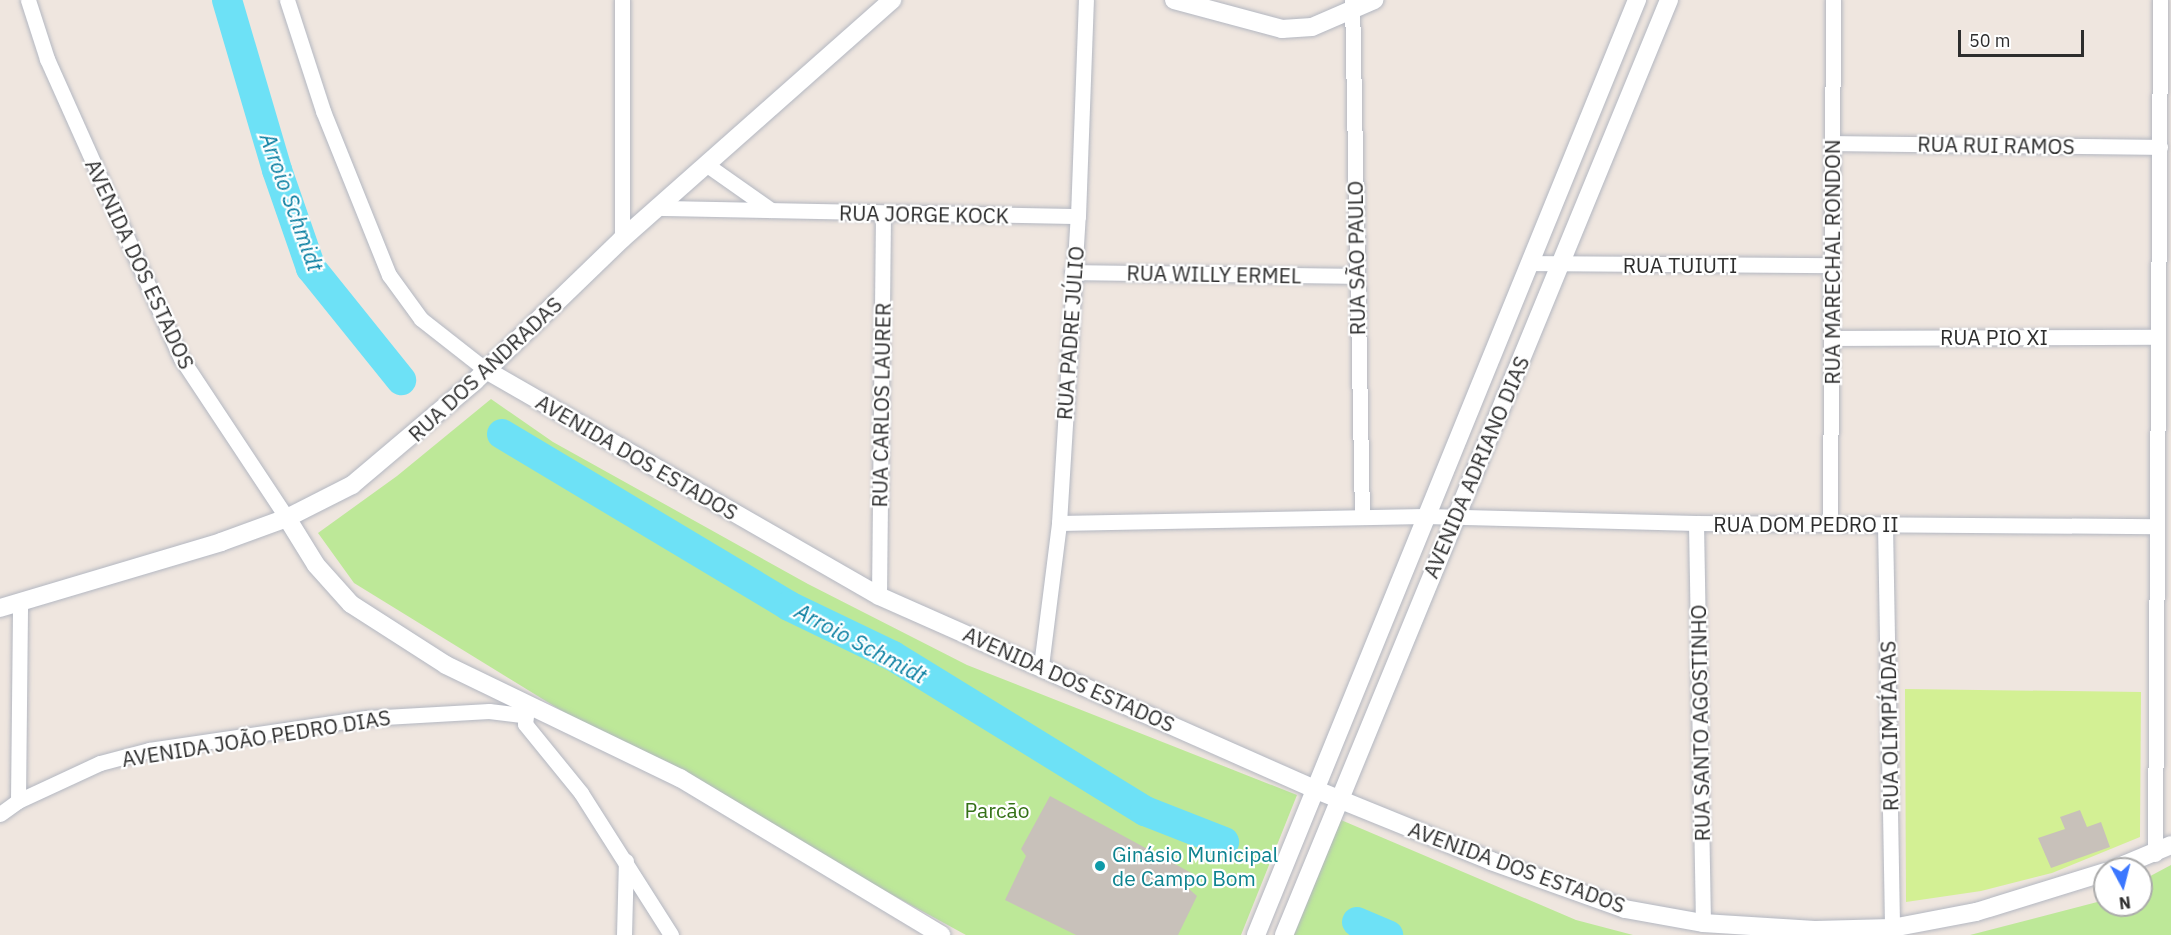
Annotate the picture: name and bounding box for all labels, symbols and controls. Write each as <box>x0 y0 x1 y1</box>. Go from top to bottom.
scale bar <box>1961 18 2087 56</box>
text: 50 m <box>1969 29 2011 52</box>
water label: Arroio Schmidt <box>255 129 329 275</box>
street label: RUA RUI RAMOS <box>1917 131 2075 159</box>
street label: RUA MARECHAL RONDON <box>1819 139 1845 385</box>
street label: AVENIDA DOS ESTADOS <box>80 155 200 373</box>
street label: RUA SÃO PAULO <box>1342 180 1370 336</box>
street label: RUA JORGE KOCK <box>839 200 1009 228</box>
street label: RUA PADRE JÚLIO <box>1051 245 1089 421</box>
street label: RUA TUIUTI <box>1623 252 1737 278</box>
street label: RUA WILLY ERMEL <box>1126 260 1302 288</box>
street label: RUA DOS ANDRADAS <box>403 291 567 447</box>
street label: RUA CARLOS LAURER <box>867 302 895 508</box>
street label: RUA PIO XI <box>1940 324 2048 350</box>
street label: AVENIDA ADRIANO DIAS <box>1418 352 1534 582</box>
street label: AVENIDA DOS ESTADOS <box>532 389 742 525</box>
street label: RUA DOM PEDRO II <box>1713 511 1899 537</box>
water label: Arroio Schmidt <box>791 597 931 689</box>
street label: RUA SANTO AGOSTINHO <box>1685 604 1715 842</box>
street label: AVENIDA DOS ESTADOS <box>959 621 1179 737</box>
street label: RUA OLIMPÍADAS <box>1875 641 1903 811</box>
street label: AVENIDA JOÃO PEDRO DIAS <box>120 704 392 772</box>
park label: Parcão <box>965 797 1029 823</box>
street label: AVENIDA DOS ESTADOS <box>1405 816 1629 918</box>
place label: Ginásio Municipal de Campo Bom <box>1112 841 1278 891</box>
north arrow <box>2093 857 2153 917</box>
marker: Ginásio Municipal de Campo Bom <box>1093 859 1107 873</box>
text: N <box>2118 892 2132 914</box>

